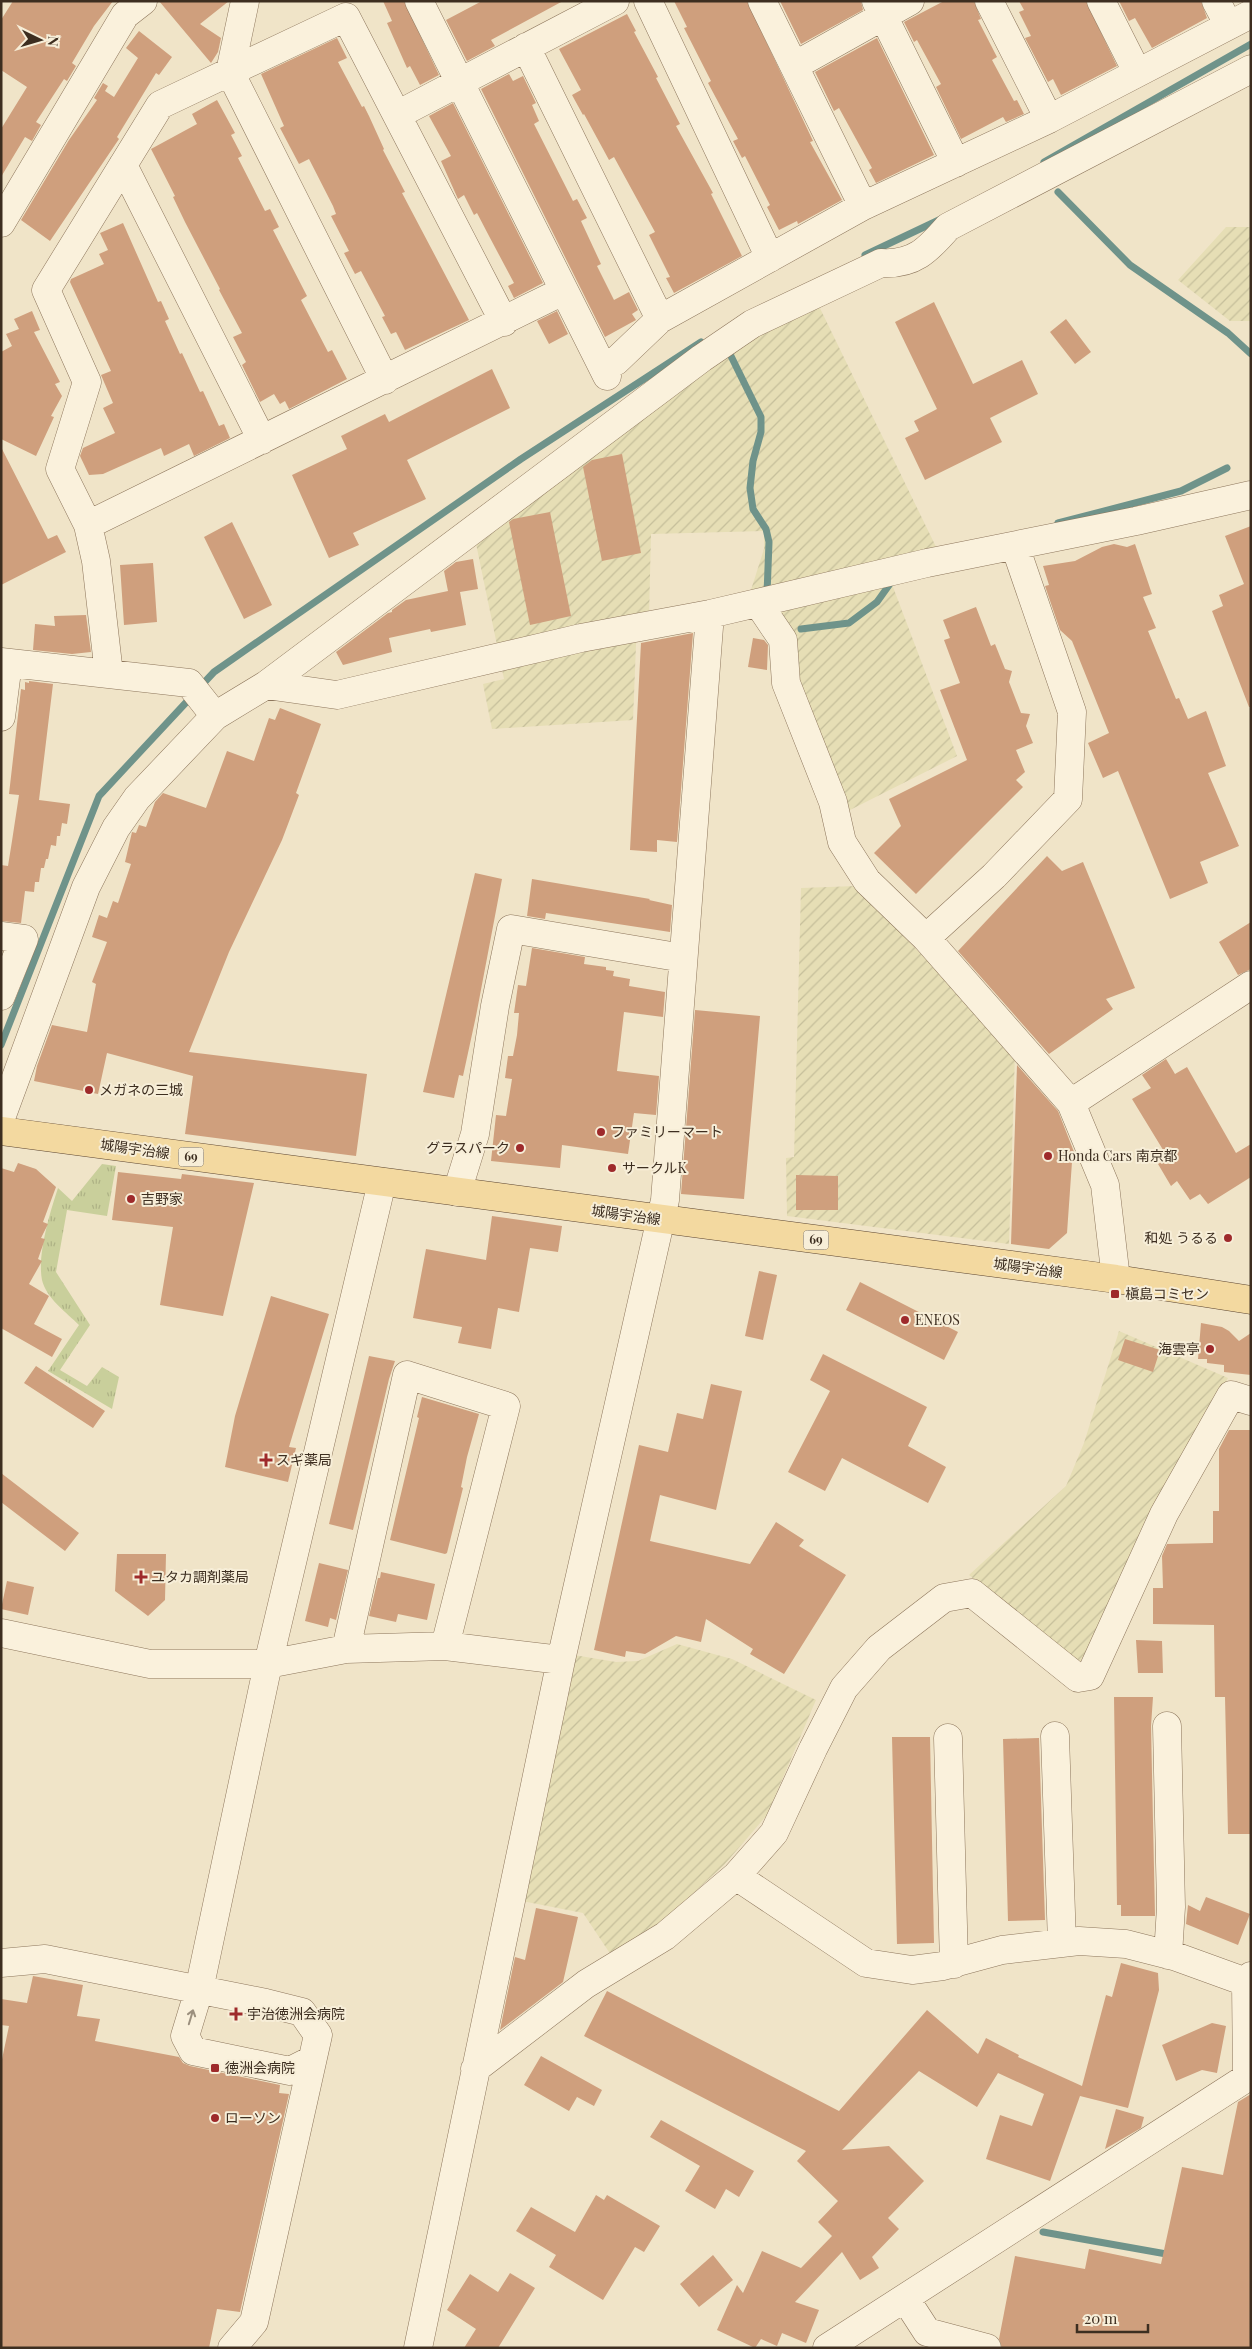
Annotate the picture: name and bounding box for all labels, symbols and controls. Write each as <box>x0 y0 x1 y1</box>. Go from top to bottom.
north arrow <box>15 15 65 65</box>
text: N <box>44 35 63 47</box>
place label: メガネの三城 <box>99 1080 183 1099</box>
marker: メガネの三城 <box>83 1084 95 1096</box>
place label: ファミリーマート <box>611 1122 723 1141</box>
marker: ファミリーマート <box>595 1126 607 1138</box>
street label: 城陽宇治線 <box>99 1134 171 1163</box>
place label: グラスパーク <box>426 1138 510 1157</box>
marker: グラスパーク <box>514 1142 526 1154</box>
place label: Honda Cars 南京都 <box>1058 1146 1177 1165</box>
road number: 69 <box>178 1148 204 1166</box>
marker: Honda Cars 南京都 <box>1042 1150 1054 1162</box>
place label: サークルK <box>622 1158 688 1177</box>
marker: サークルK <box>606 1162 618 1174</box>
place label: 吉野家 <box>141 1189 183 1208</box>
marker: 吉野家 <box>125 1193 137 1205</box>
street label: 城陽宇治線 <box>590 1200 662 1229</box>
place label: 和処 うるる <box>1145 1228 1218 1247</box>
road number: 69 <box>804 1230 828 1250</box>
marker: 和処 うるる <box>1222 1232 1234 1244</box>
street label: 城陽宇治線 <box>992 1253 1064 1282</box>
place label: 槇島コミセン <box>1125 1284 1209 1303</box>
marker: 槇島コミセン <box>1109 1288 1121 1300</box>
place label: ENEOS <box>915 1310 960 1329</box>
marker: ENEOS <box>899 1314 911 1326</box>
place label: 海雲亭 <box>1158 1339 1200 1358</box>
marker: 海雲亭 <box>1204 1343 1216 1355</box>
place label: スギ薬局 <box>276 1450 332 1469</box>
marker: スギ薬局 <box>260 1454 272 1466</box>
place label: ユタカ調剤薬局 <box>151 1567 249 1586</box>
marker: ユタカ調剤薬局 <box>135 1571 147 1583</box>
place label: 宇治徳洲会病院 <box>247 2004 345 2023</box>
marker: 宇治徳洲会病院 <box>229 2007 243 2021</box>
one-way arrow <box>186 2009 196 2025</box>
place label: 徳洲会病院 <box>225 2058 295 2077</box>
marker: 徳洲会病院 <box>209 2062 221 2074</box>
place label: ローソン <box>225 2108 281 2127</box>
marker: ローソン <box>209 2112 221 2124</box>
scale bar <box>1077 2302 1148 2334</box>
text: 20 m <box>1084 2308 1118 2328</box>

